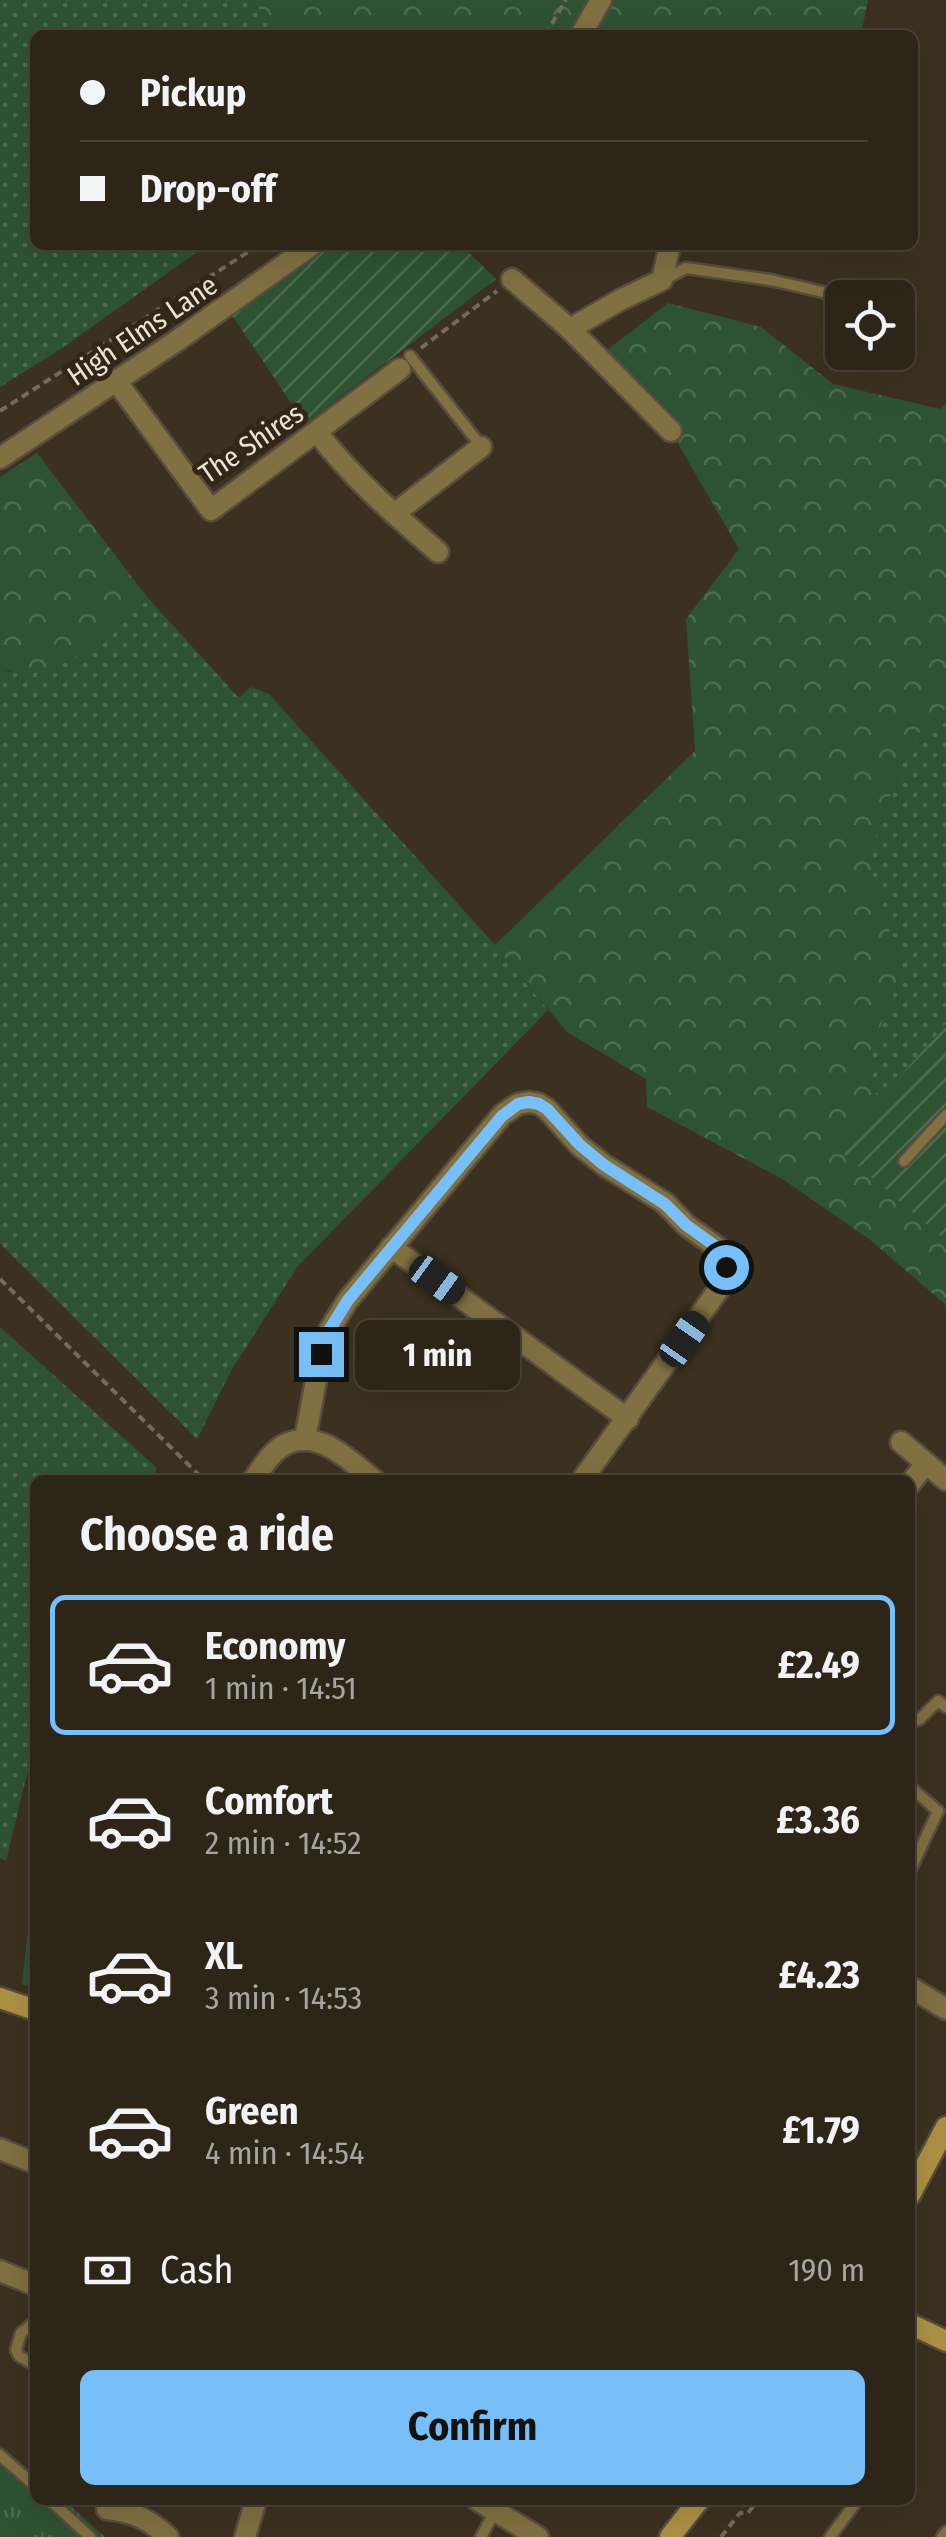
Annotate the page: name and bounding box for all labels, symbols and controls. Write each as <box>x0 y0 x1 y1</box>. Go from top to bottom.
text: Pickup <box>140 70 246 116</box>
text: Drop-off <box>140 166 276 212</box>
street label: High Elms Lane <box>61 268 223 393</box>
map controls <box>825 280 915 370</box>
button: locate <box>825 280 915 370</box>
street label: The Shires <box>193 397 310 490</box>
route start <box>704 1245 749 1290</box>
car <box>404 1250 470 1310</box>
car <box>655 1306 713 1372</box>
callout: 1 min <box>356 1319 521 1389</box>
route end <box>299 1332 344 1377</box>
text: 1 min <box>403 1336 472 1374</box>
text: Choose a ride <box>80 1508 334 1562</box>
icon: car <box>85 1620 175 1710</box>
text: Economy <box>205 1623 345 1669</box>
text: £2.49 <box>777 1642 860 1688</box>
text: 1 min · 14:51 <box>205 1669 357 1707</box>
icon: car <box>85 1775 175 1865</box>
text: Comfort <box>205 1778 333 1824</box>
text: £3.36 <box>776 1797 860 1843</box>
text: 2 min · 14:52 <box>205 1824 361 1862</box>
icon: car <box>85 1930 175 2020</box>
text: XL <box>205 1933 243 1979</box>
text: £4.23 <box>778 1952 860 1998</box>
text: 3 min · 14:53 <box>205 1979 362 2017</box>
icon: car <box>85 2085 175 2175</box>
text: Green <box>205 2088 299 2134</box>
text: £1.79 <box>782 2107 860 2153</box>
text: 4 min · 14:54 <box>205 2134 364 2172</box>
icon: cash <box>80 2243 135 2298</box>
text: Cash <box>160 2247 234 2293</box>
text: 190 m <box>788 2251 865 2289</box>
button: Confirm <box>80 2370 865 2485</box>

